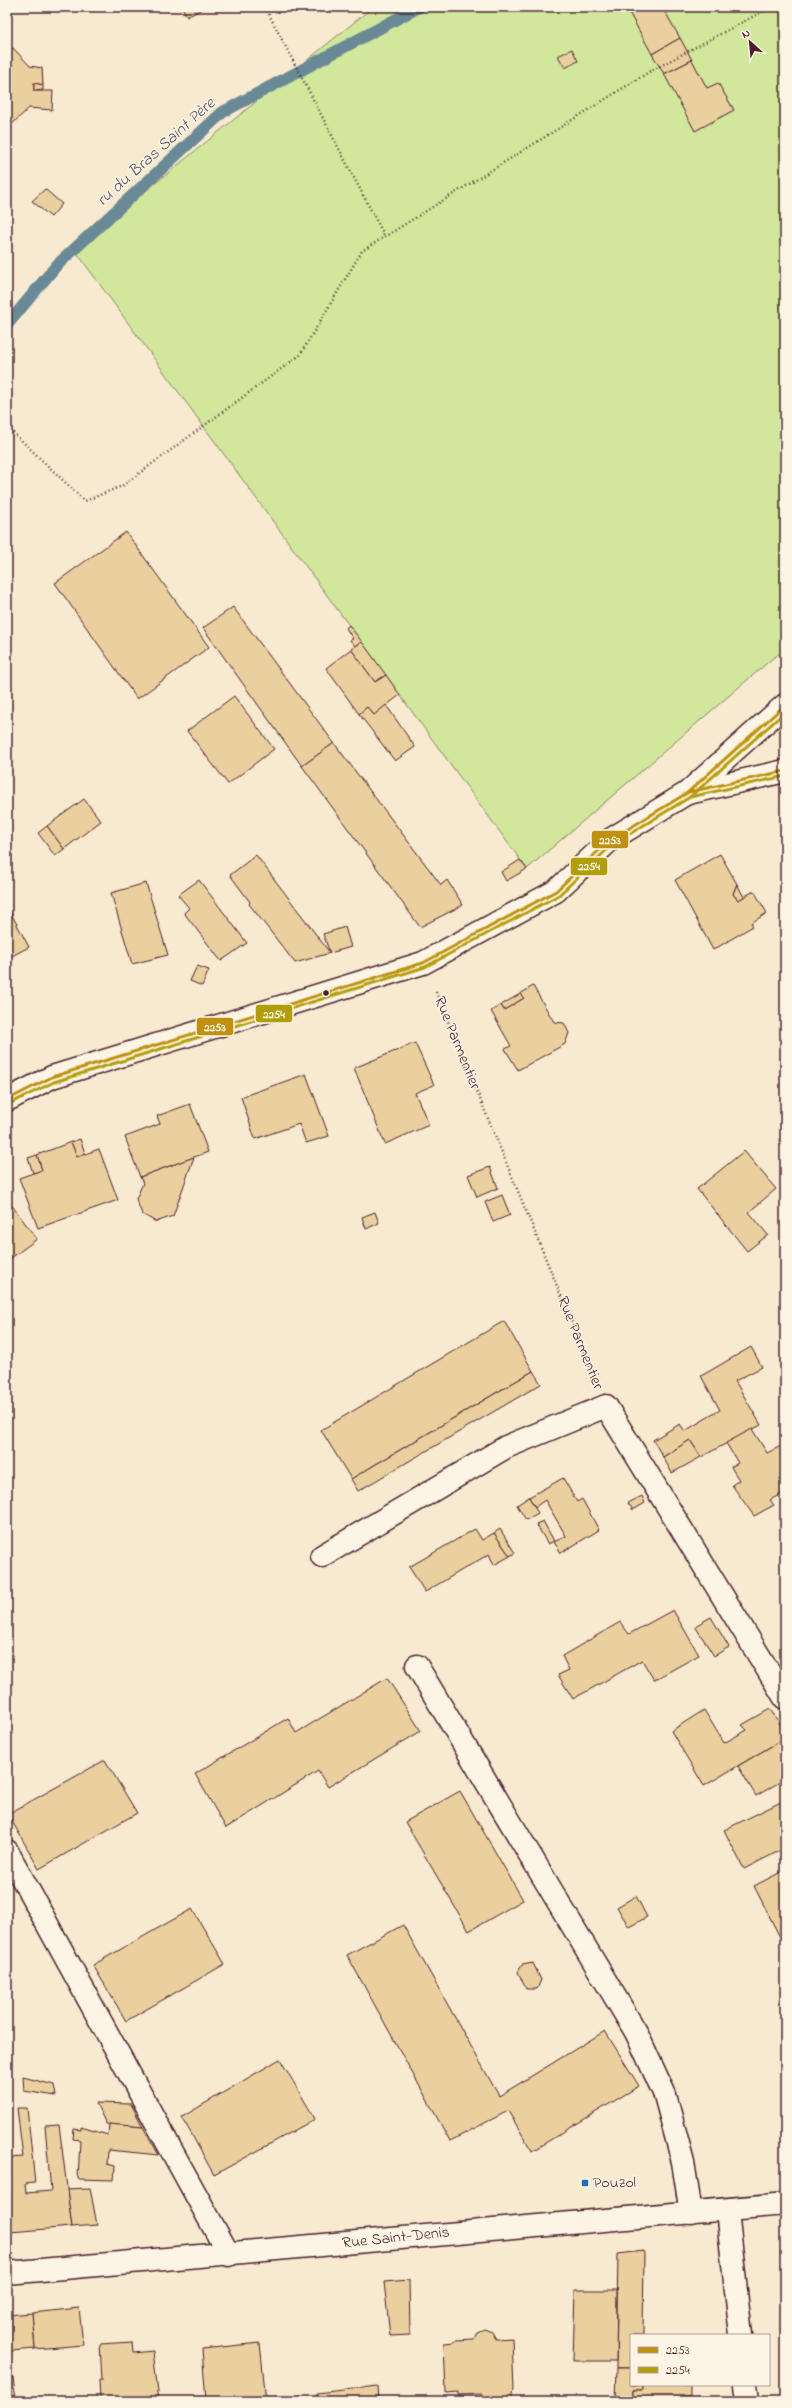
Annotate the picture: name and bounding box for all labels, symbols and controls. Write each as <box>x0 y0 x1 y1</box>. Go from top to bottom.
north arrow <box>730 22 770 62</box>
text: N <box>739 25 753 43</box>
water label: ru du Bras Saint Père <box>91 91 222 212</box>
line badge: 2253 <box>591 830 629 849</box>
text: 2253 <box>598 833 621 849</box>
line badge: 2254 <box>570 857 608 876</box>
text: 2254 <box>577 859 600 875</box>
unlabelled marker <box>321 988 331 998</box>
street label: Rue Parmentier <box>427 993 487 1093</box>
line badge: 2254 <box>255 1004 293 1023</box>
text: 2254 <box>262 1007 285 1023</box>
line badge: 2253 <box>196 1017 234 1036</box>
text: 2253 <box>203 1020 226 1036</box>
street label: Rue Parmentier <box>550 1293 610 1393</box>
place label: Pouzol <box>593 2171 636 2195</box>
marker: Pouzol <box>580 2178 590 2188</box>
street label: Rue Saint-Denis <box>341 2220 451 2256</box>
legend <box>630 2334 770 2386</box>
text: 2253 <box>666 2342 690 2360</box>
text: 2254 <box>666 2362 690 2380</box>

